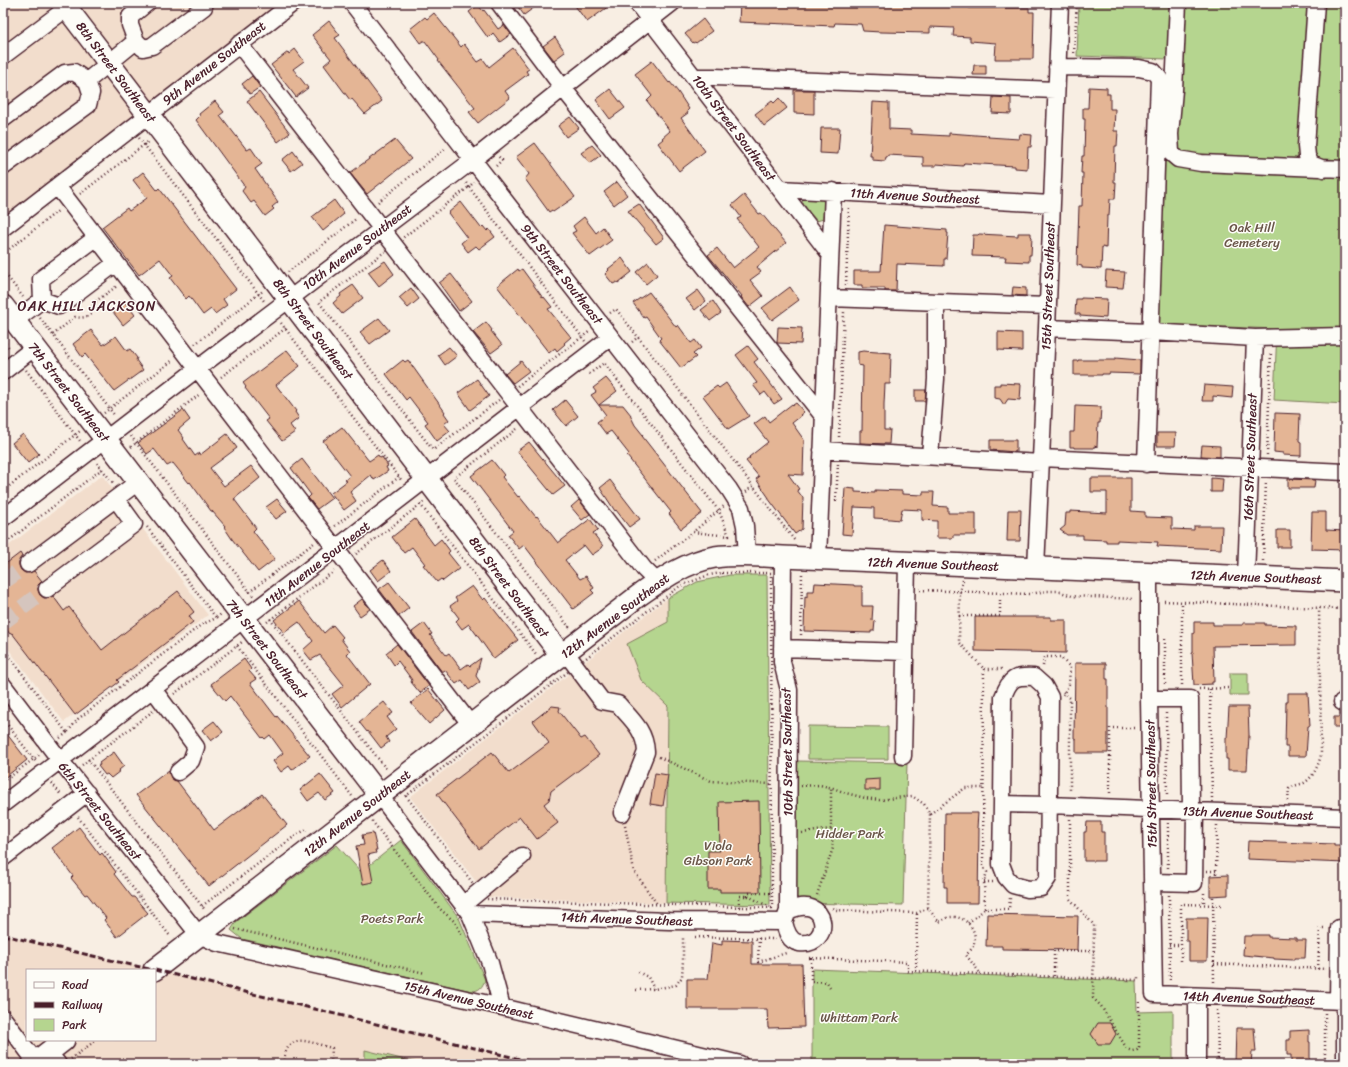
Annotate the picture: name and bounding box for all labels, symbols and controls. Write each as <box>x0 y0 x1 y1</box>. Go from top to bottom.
street label: 9th Avenue Southeast <box>157 15 271 111</box>
street label: 8th Street Southeast <box>70 16 163 129</box>
street label: 10th Street Southeast <box>686 70 782 187</box>
street label: 11th Avenue Southeast <box>850 181 981 211</box>
street label: 10th Avenue Southeast <box>297 198 417 296</box>
park label: Oak Hill Cemetery <box>1224 216 1280 254</box>
street label: 9th Street Southeast <box>515 218 609 330</box>
street label: 15th Street Southeast <box>1034 221 1062 351</box>
street label: 8th Street Southeast <box>267 273 360 386</box>
district label: OAK HILL JACKSON <box>17 294 157 319</box>
street label: 7th Street Southeast <box>22 337 116 448</box>
street label: 16th Street Southeast <box>1236 392 1264 521</box>
street label: 11th Avenue Southeast <box>259 515 376 613</box>
street label: 8th Street Southeast <box>463 531 556 644</box>
street label: 12th Avenue Southeast <box>867 550 1000 578</box>
street label: 12th Avenue Southeast <box>1190 563 1323 591</box>
street label: 12th Avenue Southeast <box>555 567 675 665</box>
street label: 7th Street Southeast <box>220 594 314 705</box>
street label: 10th Street Southeast <box>774 687 800 817</box>
street label: 15th Street Southeast <box>1138 719 1164 848</box>
street label: 6th Street Southeast <box>53 756 148 866</box>
street label: 12th Avenue Southeast <box>298 763 416 863</box>
street label: 13th Avenue Southeast <box>1182 799 1314 827</box>
park label: Hidder Park <box>816 822 884 845</box>
park label: Viola Gibson Park <box>684 834 752 872</box>
street label: 14th Avenue Southeast <box>560 905 694 933</box>
park label: Poets Park <box>361 907 423 930</box>
legend <box>26 969 156 1041</box>
text: Road <box>62 974 89 996</box>
street label: 15th Avenue Southeast <box>402 974 536 1026</box>
street label: 14th Avenue Southeast <box>1182 984 1316 1012</box>
text: Railway <box>62 994 103 1016</box>
park label: Whittam Park <box>820 1006 898 1029</box>
text: Park <box>62 1014 87 1036</box>

